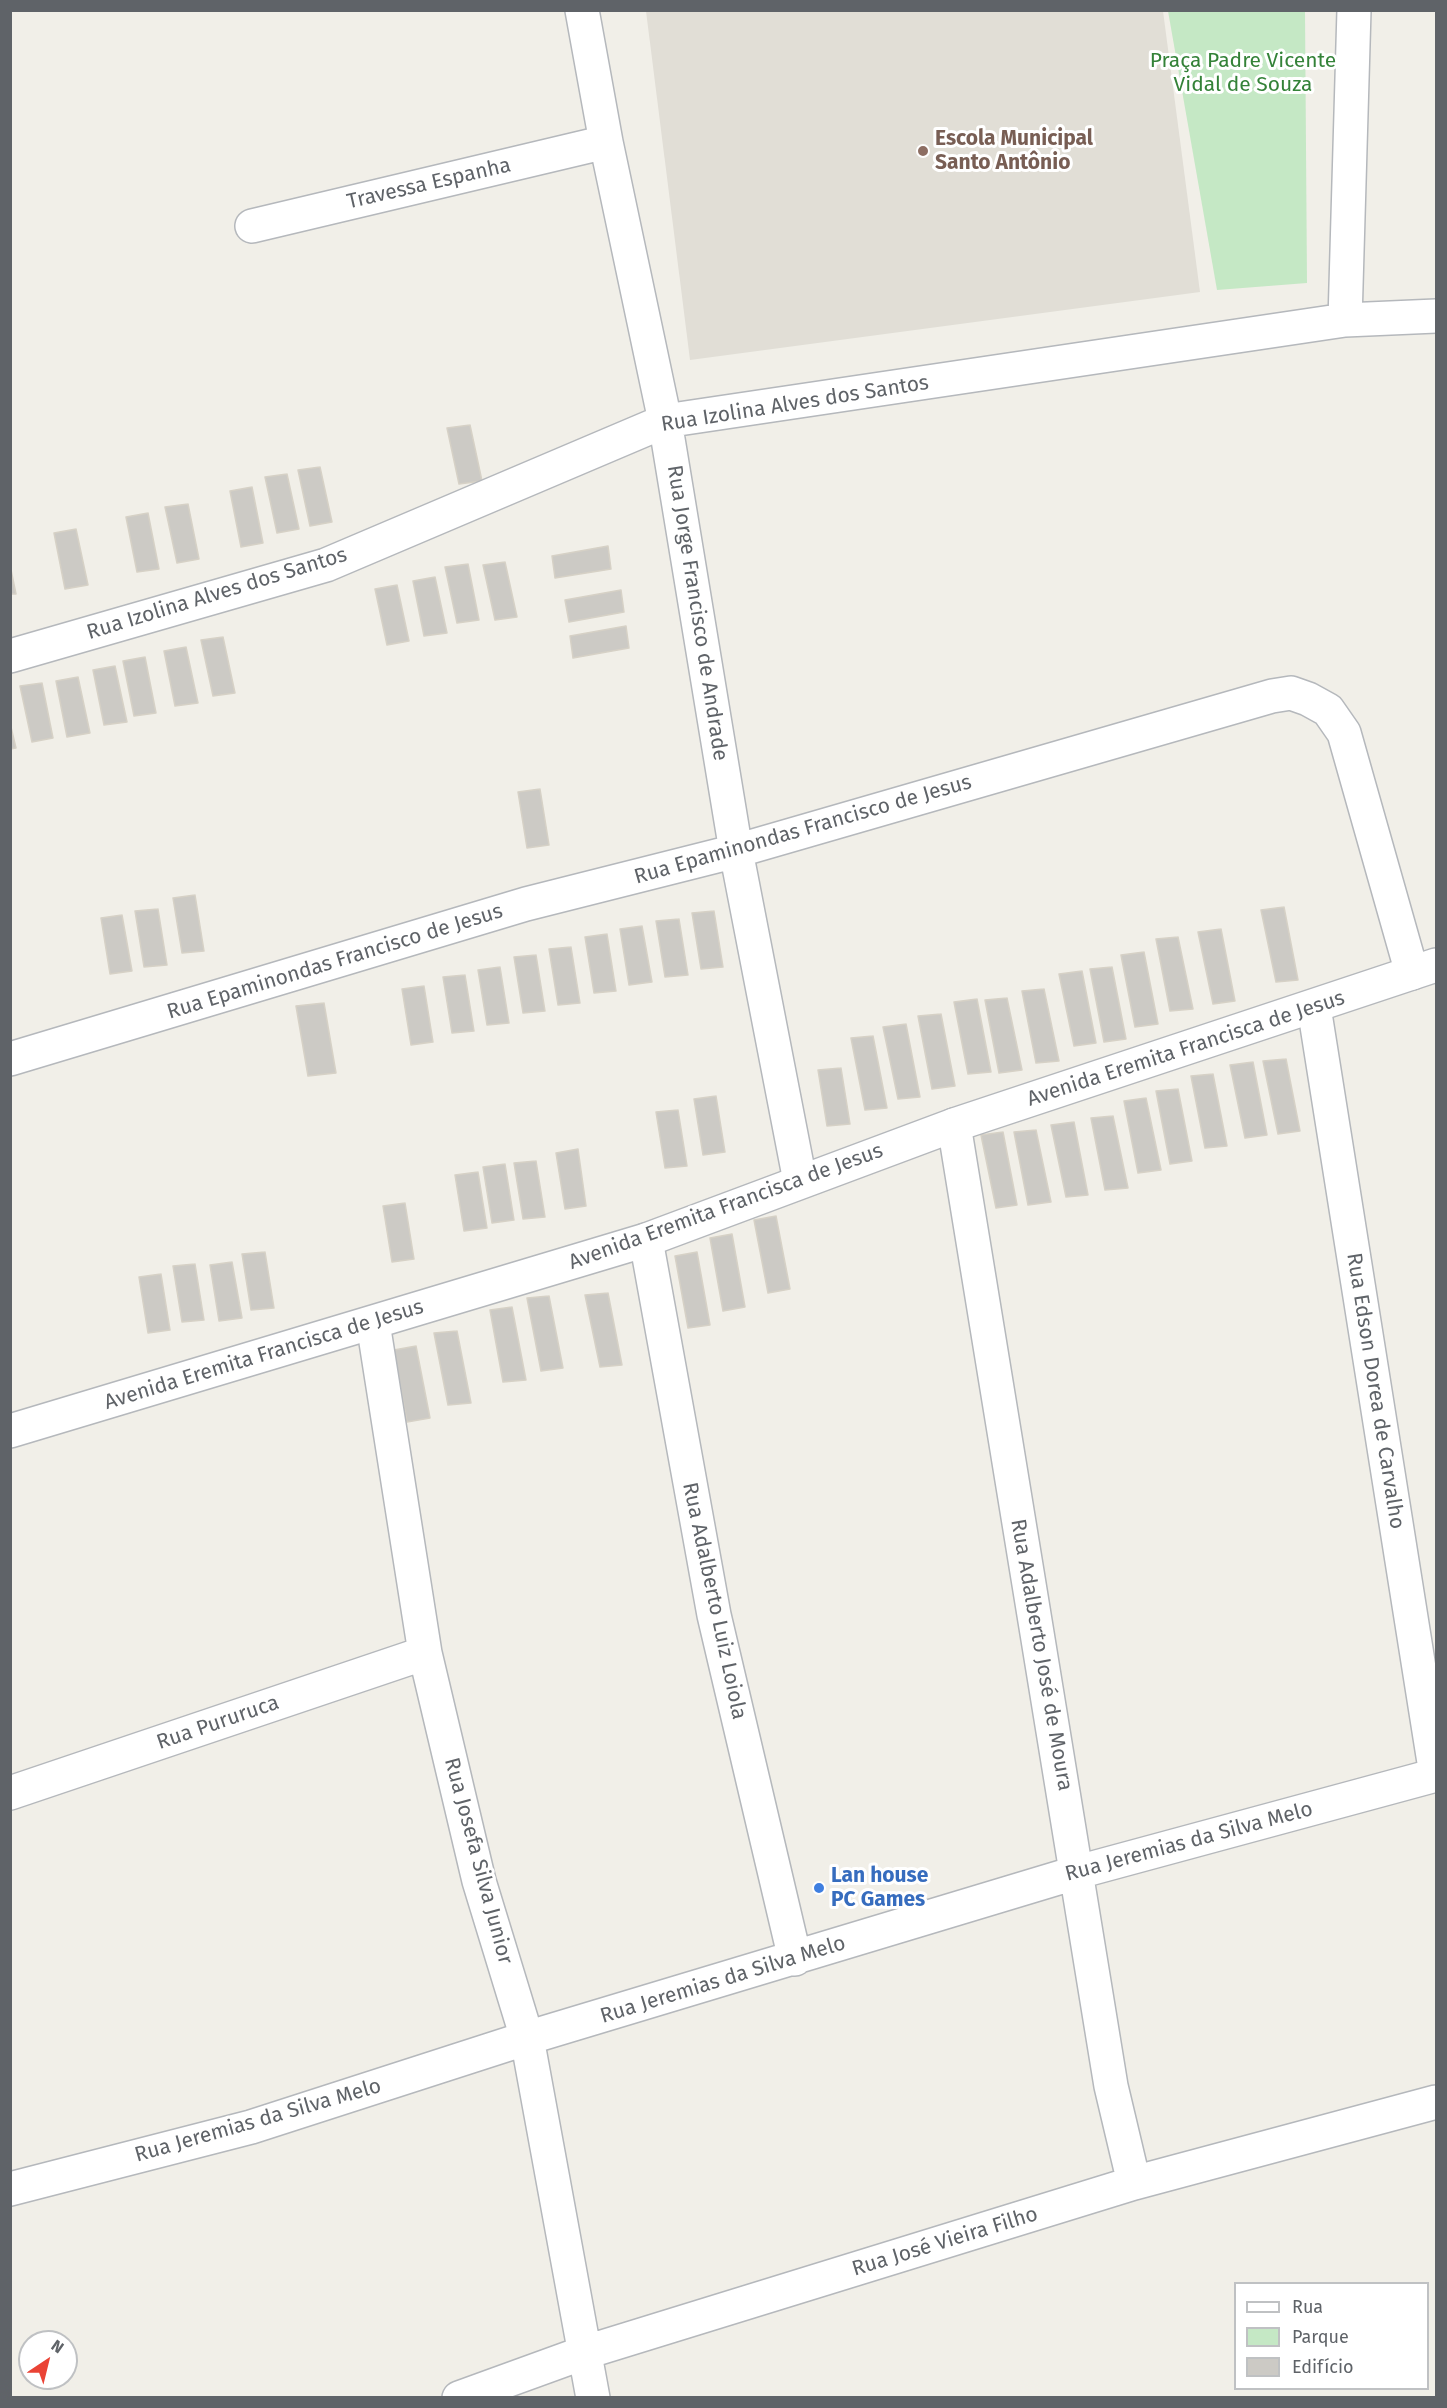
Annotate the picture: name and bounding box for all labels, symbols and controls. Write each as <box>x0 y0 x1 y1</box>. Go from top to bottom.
park label: Praça Padre Vicente Vidal de Souza <box>1150 48 1336 98</box>
place label: Escola Municipal Santo Antônio <box>935 126 1093 176</box>
marker: Escola Municipal Santo Antônio <box>916 144 930 158</box>
street label: Travessa Espanha <box>345 153 513 215</box>
street label: Rua Izolina Alves dos Santos <box>659 370 931 438</box>
street label: Rua Jorge Francisco de Andrade <box>661 463 733 763</box>
street label: Rua Izolina Alves dos Santos <box>84 542 350 646</box>
street label: Rua Epaminondas Francisco de Jesus <box>631 770 975 890</box>
street label: Rua Epaminondas Francisco de Jesus <box>164 899 506 1025</box>
street label: Avenida Eremita Francisca de Jesus <box>1024 986 1348 1112</box>
street label: Avenida Eremita Francisca de Jesus <box>566 1138 886 1276</box>
street label: Rua Edson Dorea de Carvalho <box>1341 1251 1409 1531</box>
street label: Avenida Eremita Francisca de Jesus <box>101 1294 427 1416</box>
street label: Rua Adalberto Luiz Loiola <box>677 1480 751 1722</box>
street label: Rua Adalberto José de Moura <box>1005 1517 1077 1793</box>
street label: Rua Pururuca <box>154 1690 282 1756</box>
street label: Rua Josefa Silva Junior <box>438 1755 518 1967</box>
street label: Rua Jeremias da Silva Melo <box>1063 1797 1315 1887</box>
place label: Lan house PC Games <box>831 1863 928 1913</box>
marker: Lan house PC Games <box>812 1881 826 1895</box>
street label: Rua Jeremias da Silva Melo <box>597 1931 849 2029</box>
street label: Rua Jeremias da Silva Melo <box>132 2074 384 2168</box>
street label: Rua José Vieira Filho <box>849 2202 1041 2282</box>
legend <box>1234 2282 1429 2390</box>
text: Rua <box>1292 2296 1323 2318</box>
text: Parque <box>1292 2326 1349 2348</box>
north arrow <box>18 2330 78 2390</box>
text: N <box>48 2336 67 2357</box>
text: Edifício <box>1292 2356 1354 2378</box>

